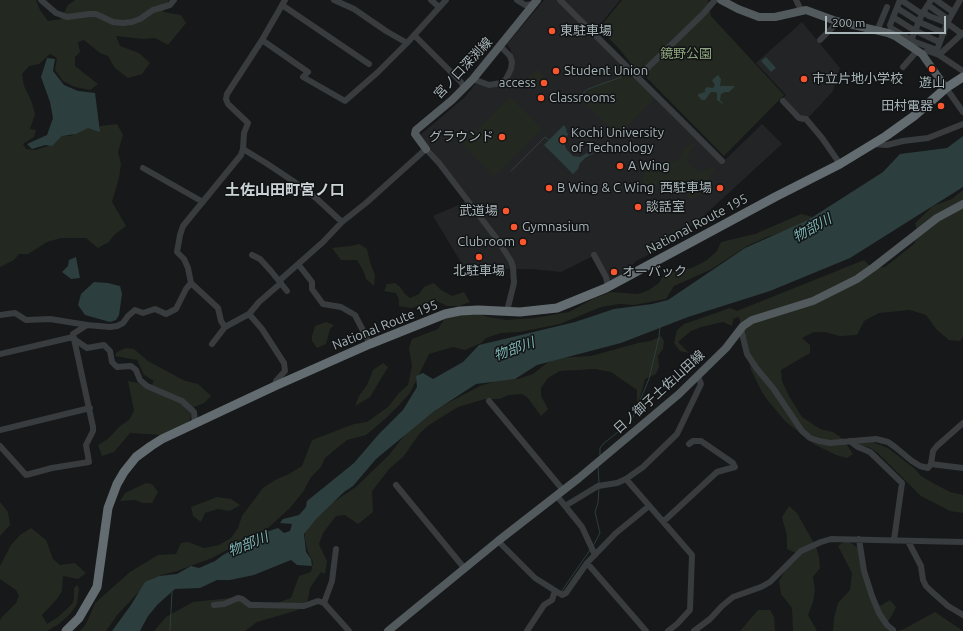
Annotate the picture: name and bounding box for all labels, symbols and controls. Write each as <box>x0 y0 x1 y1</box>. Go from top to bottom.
scale bar <box>827 8 948 34</box>
text: 200 m <box>832 16 865 29</box>
place label: 東駐車場 <box>560 23 612 39</box>
marker: 東駐車場 <box>547 26 557 36</box>
street label: 宮ノ口深渕線 <box>431 34 495 102</box>
park label: 鏡野公園 <box>660 46 712 62</box>
place label: Student Union <box>564 63 648 79</box>
marker: 遊山 <box>927 64 937 74</box>
marker: Student Union <box>551 66 561 76</box>
place label: 市立片地小学校 <box>812 71 903 87</box>
marker: 市立片地小学校 <box>799 74 809 84</box>
place label: access <box>499 75 536 91</box>
place label: 遊山 <box>919 75 945 91</box>
marker: access <box>539 78 549 88</box>
place label: Classrooms <box>549 90 615 106</box>
marker: Classrooms <box>536 93 546 103</box>
place label: 田村電器 <box>881 98 933 114</box>
marker: 田村電器 <box>936 101 946 111</box>
place label: Kochi University of Technology <box>571 125 664 156</box>
place label: グラウンド <box>429 129 494 145</box>
marker: グラウンド <box>497 132 507 142</box>
marker: Kochi University of Technology <box>558 135 568 145</box>
place label: A Wing <box>628 158 670 174</box>
marker: A Wing <box>615 161 625 171</box>
place label: B Wing & C Wing <box>557 180 654 196</box>
place label: 西駐車場 <box>660 180 712 196</box>
district label: 土佐山田町宮ノ口 <box>225 181 345 199</box>
marker: B Wing & C Wing <box>544 183 554 193</box>
marker: 西駐車場 <box>715 183 725 193</box>
street label: National Route 195 <box>644 191 750 257</box>
place label: 談話室 <box>646 199 685 215</box>
marker: 談話室 <box>633 202 643 212</box>
place label: 武道場 <box>459 203 498 219</box>
marker: 武道場 <box>501 206 511 216</box>
water label: 物部川 <box>790 210 834 246</box>
place label: Gymnasium <box>522 219 590 235</box>
marker: Gymnasium <box>509 222 519 232</box>
place label: Clubroom <box>457 234 515 250</box>
marker: Clubroom <box>518 237 528 247</box>
marker: 北駐車場 <box>474 252 484 262</box>
place label: 北駐車場 <box>453 263 505 279</box>
place label: オーバック <box>622 264 687 280</box>
marker: オーバック <box>609 267 619 277</box>
street label: National Route 195 <box>330 297 440 353</box>
water label: 物部川 <box>491 334 537 364</box>
street label: 日ノ御子土佐山田線 <box>610 347 708 437</box>
water label: 物部川 <box>225 528 271 560</box>

